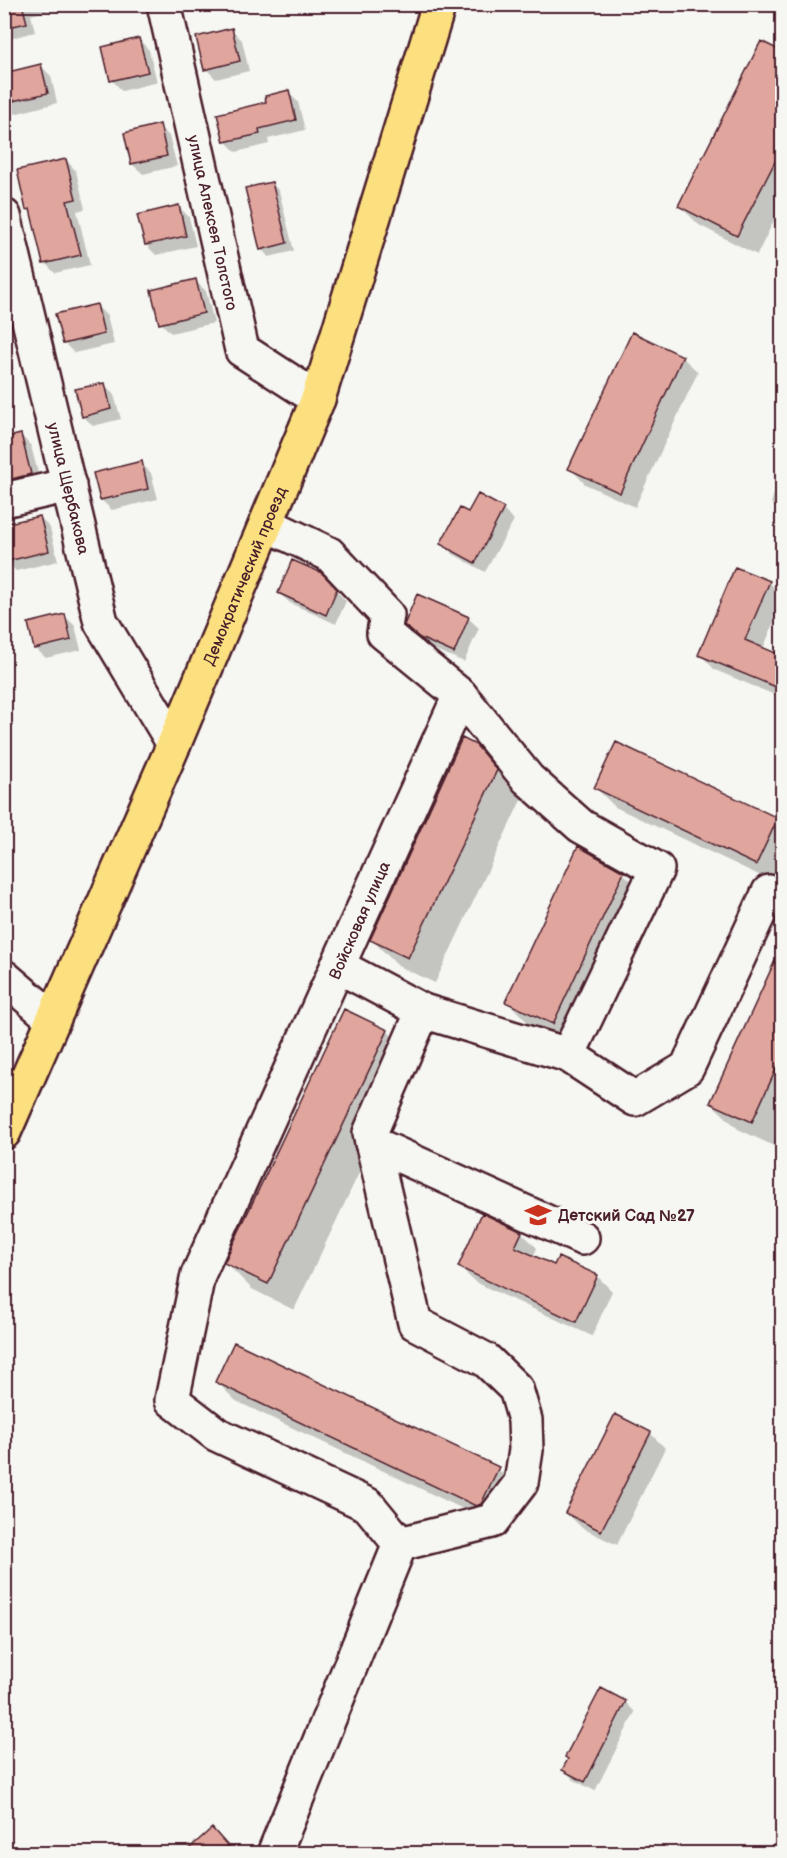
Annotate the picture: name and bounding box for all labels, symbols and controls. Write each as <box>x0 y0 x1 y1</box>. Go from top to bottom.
street label: улица Алексея Толстого <box>183 134 241 312</box>
street label: улица Щербакова <box>43 421 93 557</box>
street label: Демократический проезд <box>200 484 291 668</box>
street label: Войсковая улица <box>326 858 395 983</box>
school or university icon: Детский Сад №27 <box>523 1200 553 1230</box>
place label: Детский Сад №27 <box>558 1207 695 1226</box>

